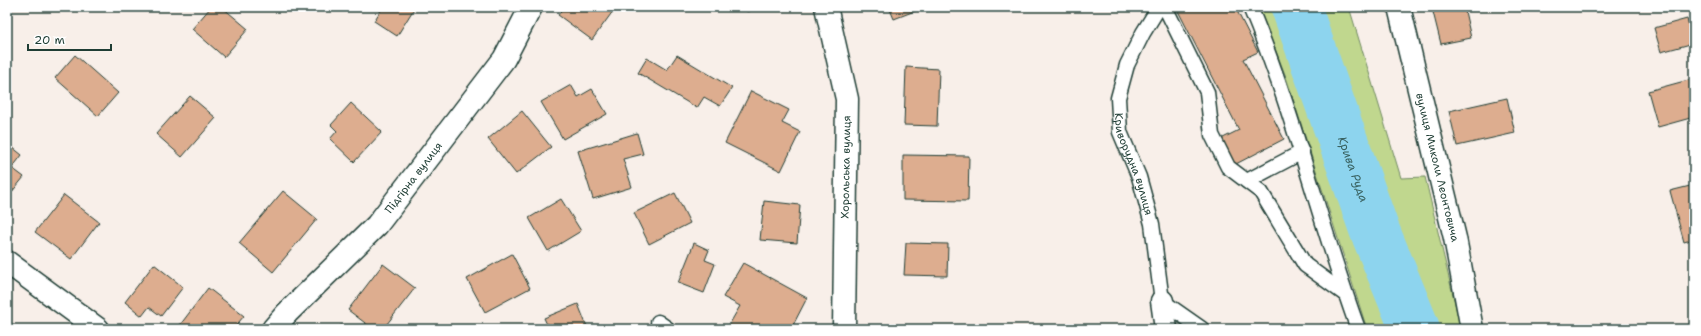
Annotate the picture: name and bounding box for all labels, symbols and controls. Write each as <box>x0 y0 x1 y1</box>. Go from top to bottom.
scale bar <box>28 26 111 52</box>
text: 20 m <box>34 32 65 48</box>
street label: вулиця Миколи Леонтовича <box>1413 91 1463 243</box>
street label: Криворудна вулиця <box>1111 112 1157 217</box>
street label: Хорольська вулиця <box>838 115 854 219</box>
water label: Крива Руда <box>1334 134 1372 204</box>
street label: Підгірна вулиця <box>381 139 446 216</box>

